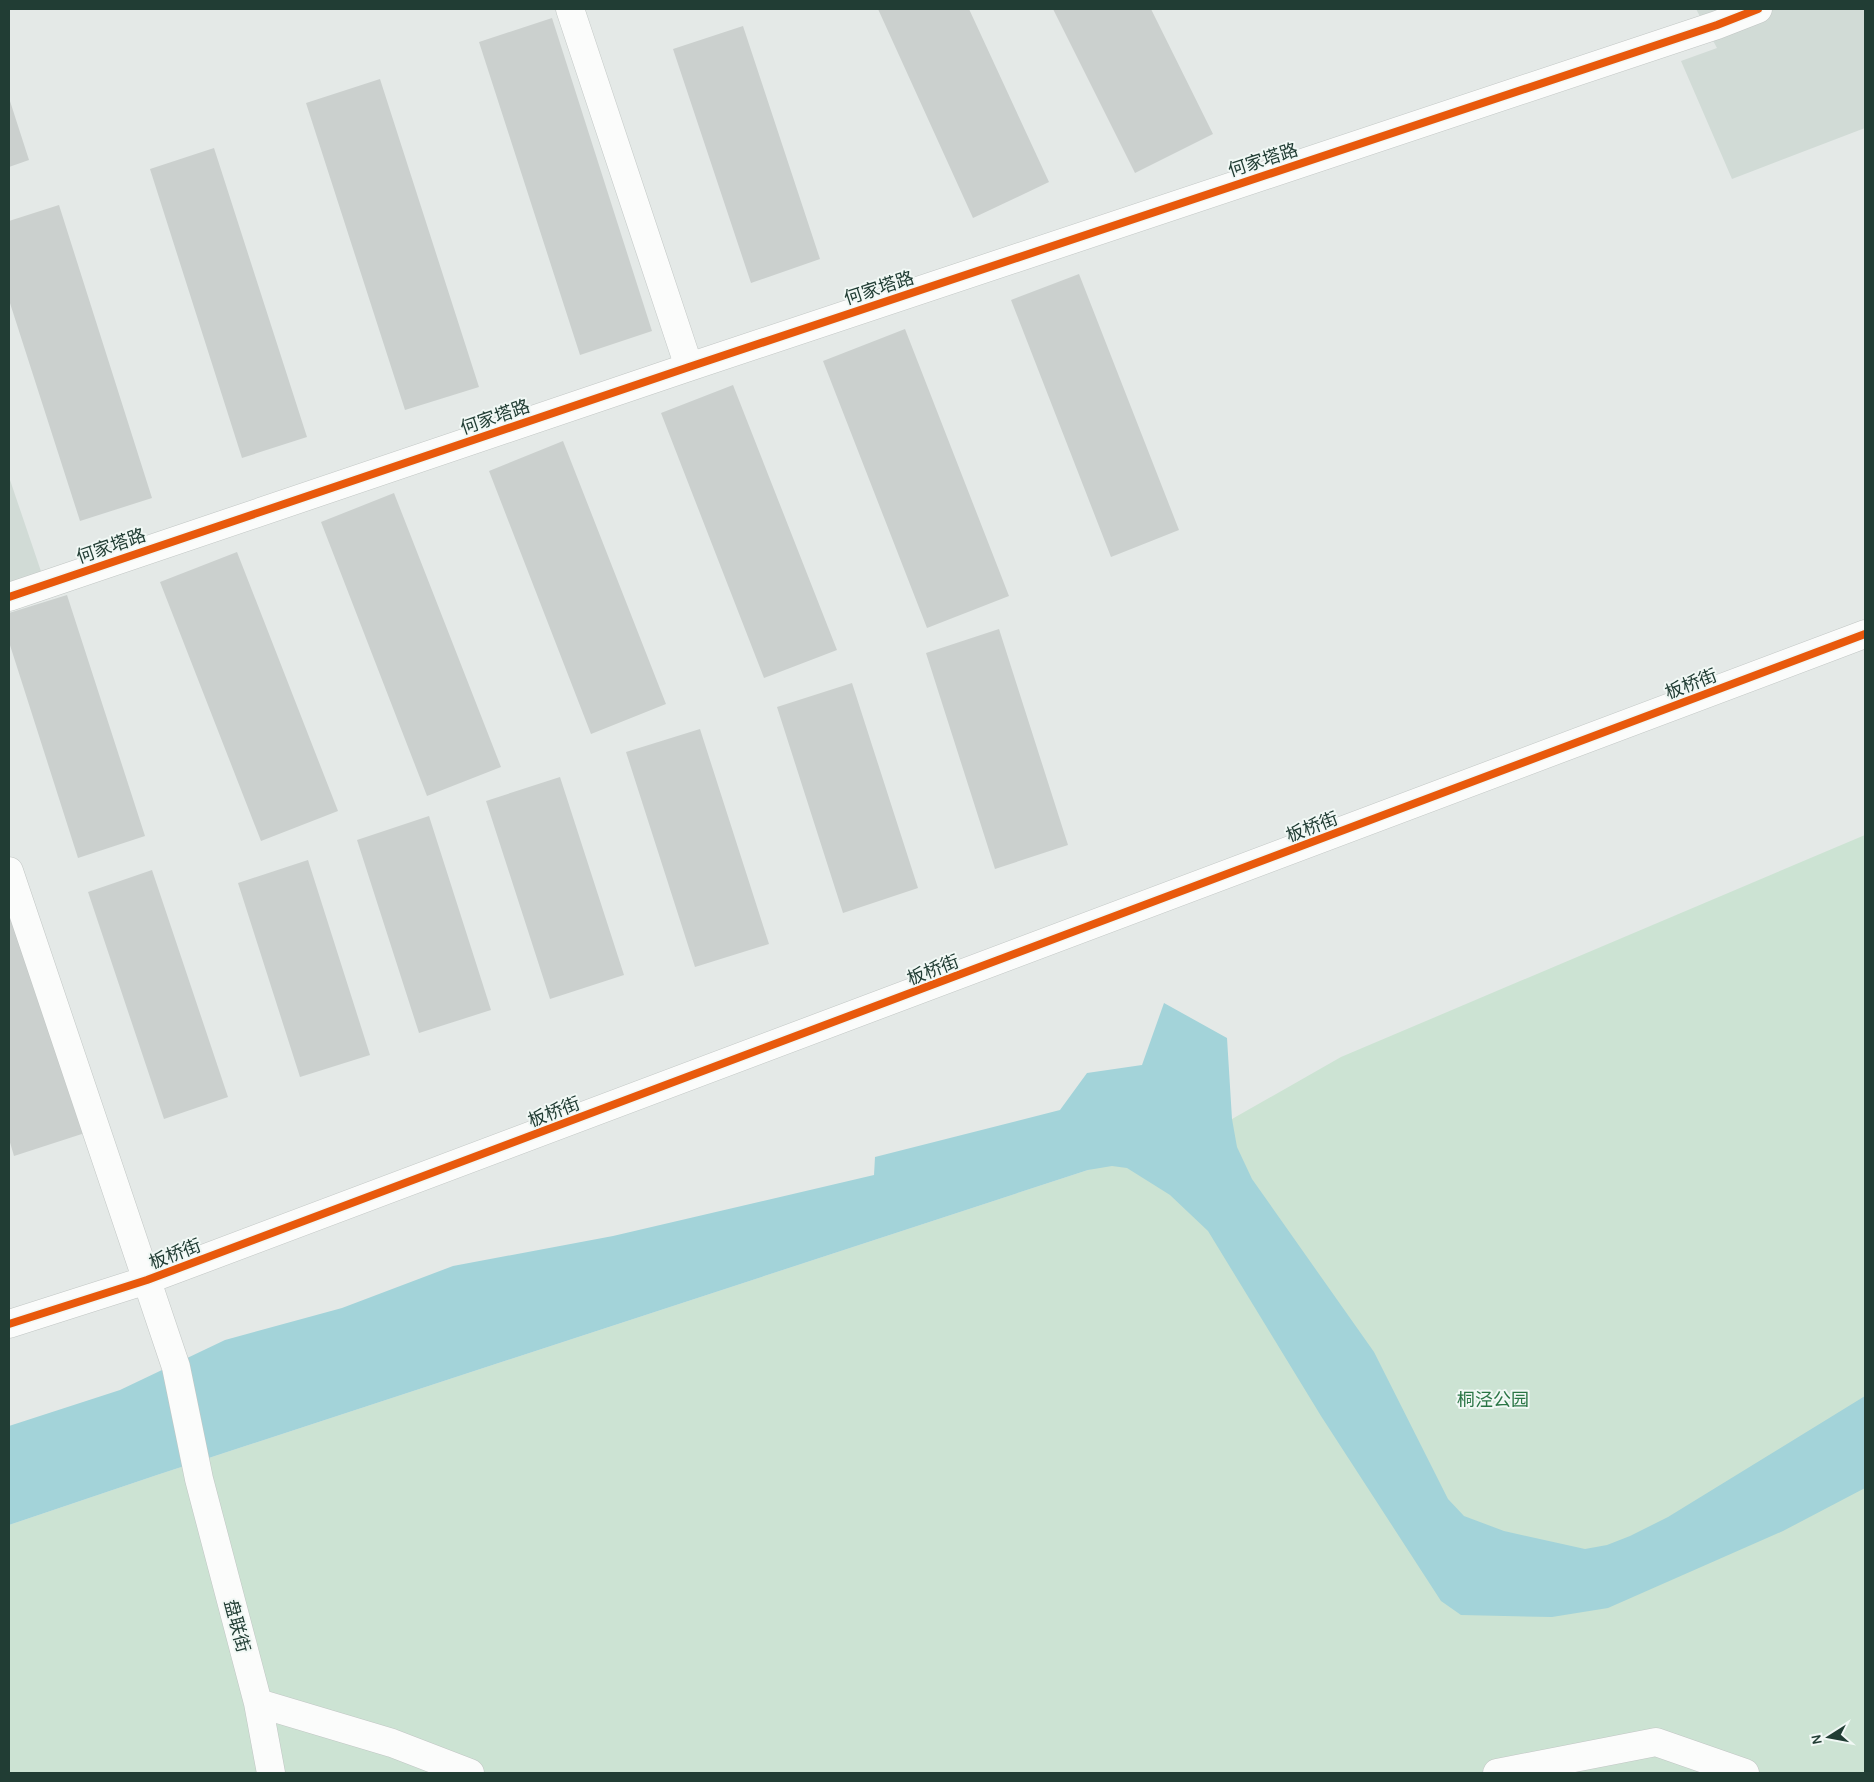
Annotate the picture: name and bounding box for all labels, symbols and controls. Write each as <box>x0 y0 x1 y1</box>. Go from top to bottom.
street label: 何家塔路 <box>1225 138 1301 182</box>
street label: 何家塔路 <box>841 266 917 310</box>
street label: 何家塔路 <box>457 395 533 439</box>
street label: 何家塔路 <box>73 524 149 568</box>
street label: 板桥街 <box>1662 664 1720 704</box>
street label: 板桥街 <box>1283 807 1341 847</box>
street label: 板桥街 <box>904 950 962 990</box>
street label: 板桥街 <box>525 1092 583 1132</box>
street label: 板桥街 <box>146 1234 204 1274</box>
park label: 桐泾公园 <box>1457 1389 1529 1411</box>
street label: 盘联街 <box>219 1597 255 1655</box>
north arrow <box>1804 1712 1854 1762</box>
text: N <box>1807 1733 1826 1746</box>

